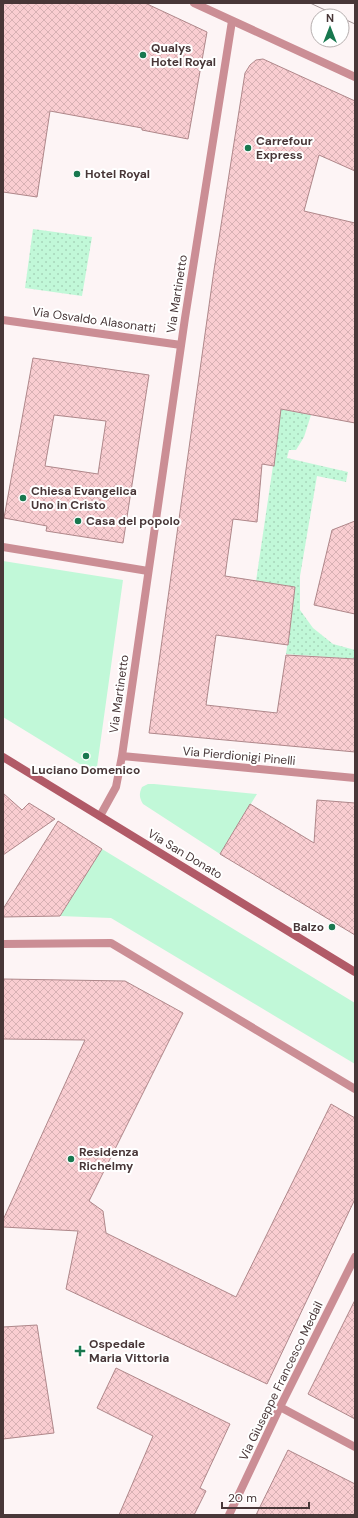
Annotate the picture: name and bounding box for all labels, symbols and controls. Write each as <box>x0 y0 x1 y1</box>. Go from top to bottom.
north arrow <box>310 8 350 48</box>
text: N <box>326 11 334 25</box>
place label: Qualys Hotel Royal <box>151 40 216 70</box>
marker: Qualys Hotel Royal <box>138 50 148 60</box>
place label: Carrefour Express <box>256 133 313 163</box>
marker: Carrefour Express <box>243 143 253 153</box>
place label: Hotel Royal <box>85 166 150 182</box>
marker: Hotel Royal <box>72 169 82 179</box>
street label: Via Martinetto <box>163 254 191 334</box>
street label: Via Osvaldo Alasonatti <box>31 303 157 337</box>
place label: Chiesa Evangelica Uno in Cristo <box>31 483 137 513</box>
marker: Chiesa Evangelica Uno in Cristo <box>18 493 28 503</box>
place label: Casa del popolo <box>86 513 180 529</box>
marker: Casa del popolo <box>73 516 83 526</box>
street label: Via Martinetto <box>106 654 132 734</box>
street label: Via Pierdionigi Pinelli <box>182 743 296 769</box>
marker: Luciano Domenico <box>81 751 91 761</box>
place label: Luciano Domenico <box>32 762 140 778</box>
street label: Via San Donato <box>145 825 225 883</box>
place label: Balzo <box>293 919 324 935</box>
marker: Balzo <box>327 922 337 932</box>
place label: Residenza Richelmy <box>79 1144 139 1174</box>
marker: Residenza Richelmy <box>66 1154 76 1164</box>
street label: Via Giuseppe Francesco Medail <box>235 1299 327 1463</box>
place label: Ospedale Maria Vittoria <box>89 1336 169 1366</box>
marker: Ospedale Maria Vittoria <box>74 1345 86 1357</box>
scale bar <box>222 1484 309 1510</box>
text: 20 m <box>228 1490 257 1506</box>

